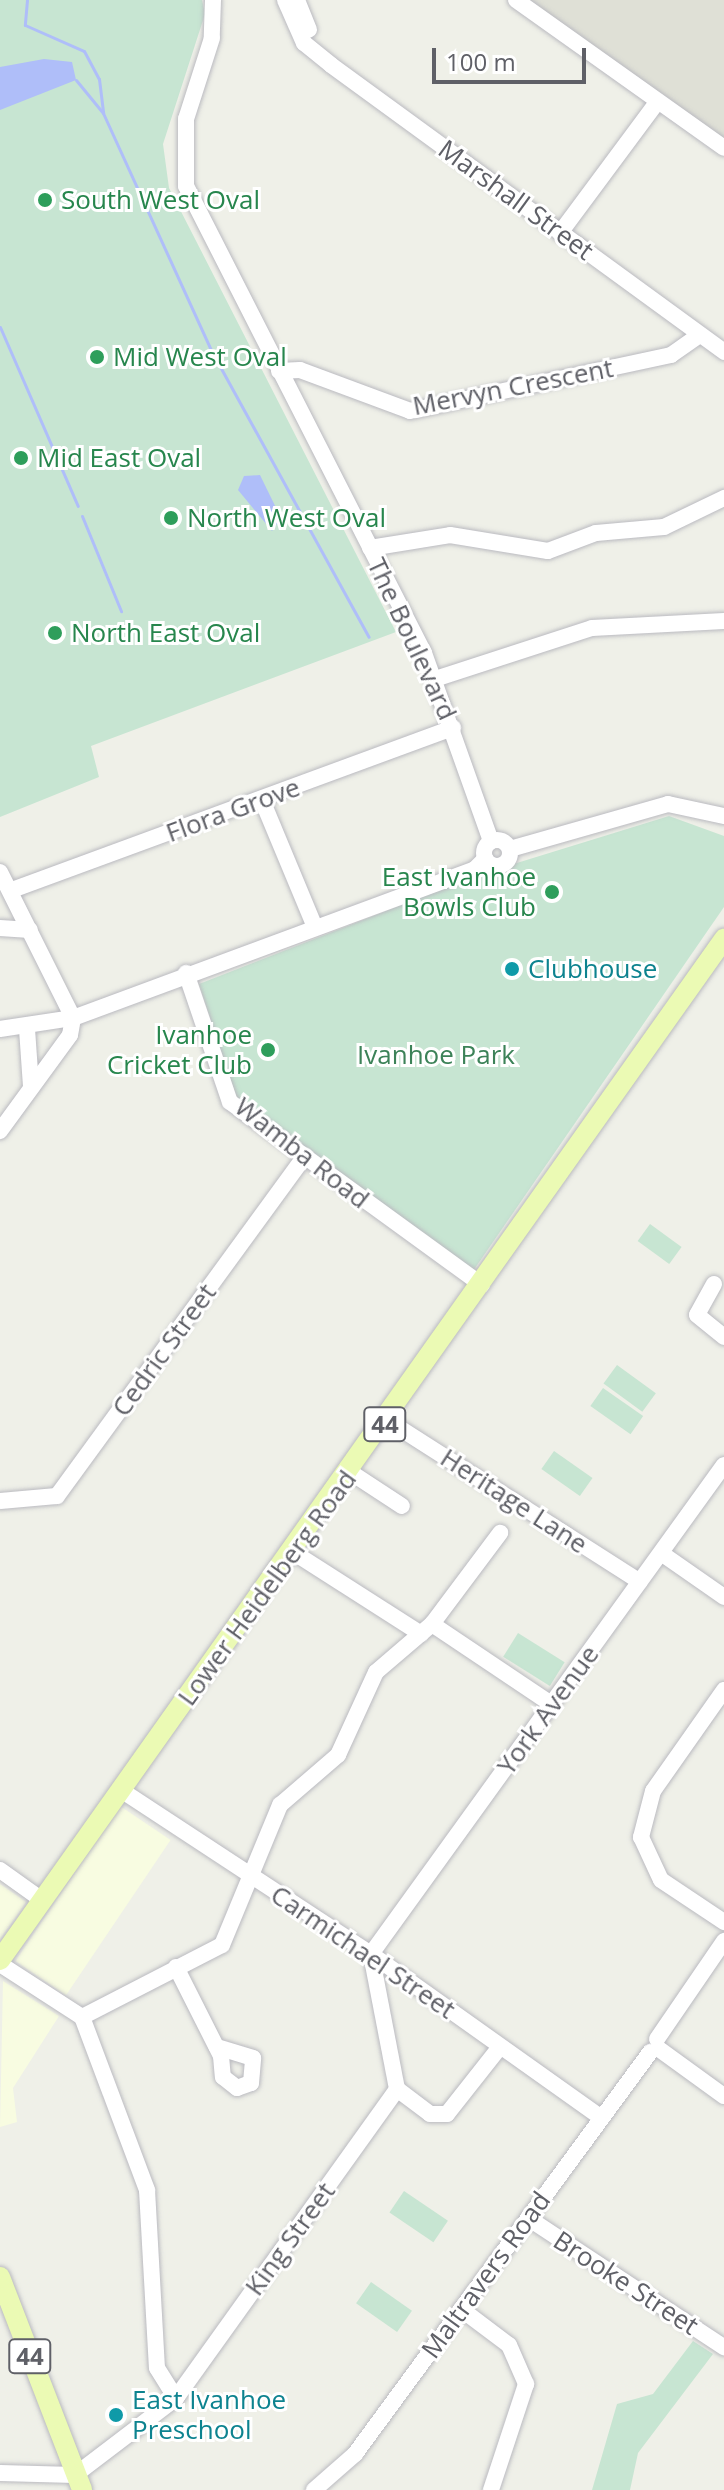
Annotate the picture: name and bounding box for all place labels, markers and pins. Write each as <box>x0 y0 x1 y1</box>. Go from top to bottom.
place label: South West Oval <box>61 184 260 216</box>
marker: South West Oval <box>36 191 54 209</box>
place label: Mid West Oval <box>113 341 287 373</box>
marker: Mid West Oval <box>88 348 106 366</box>
place label: Mid East Oval <box>37 442 201 474</box>
marker: Mid East Oval <box>12 449 30 467</box>
place label: North West Oval <box>187 502 386 534</box>
marker: North West Oval <box>162 509 180 527</box>
place label: North East Oval <box>71 617 260 649</box>
marker: North East Oval <box>46 624 64 642</box>
place label: East Ivanhoe Bowls Club <box>382 861 536 922</box>
marker: East Ivanhoe Bowls Club <box>543 883 561 901</box>
place label: Clubhouse <box>528 953 657 985</box>
marker: Clubhouse <box>503 960 521 978</box>
place label: Ivanhoe Cricket Club <box>107 1019 252 1080</box>
marker: Ivanhoe Cricket Club <box>259 1041 277 1059</box>
place label: East Ivanhoe Preschool <box>132 2384 286 2446</box>
marker: East Ivanhoe Preschool <box>107 2406 125 2424</box>

